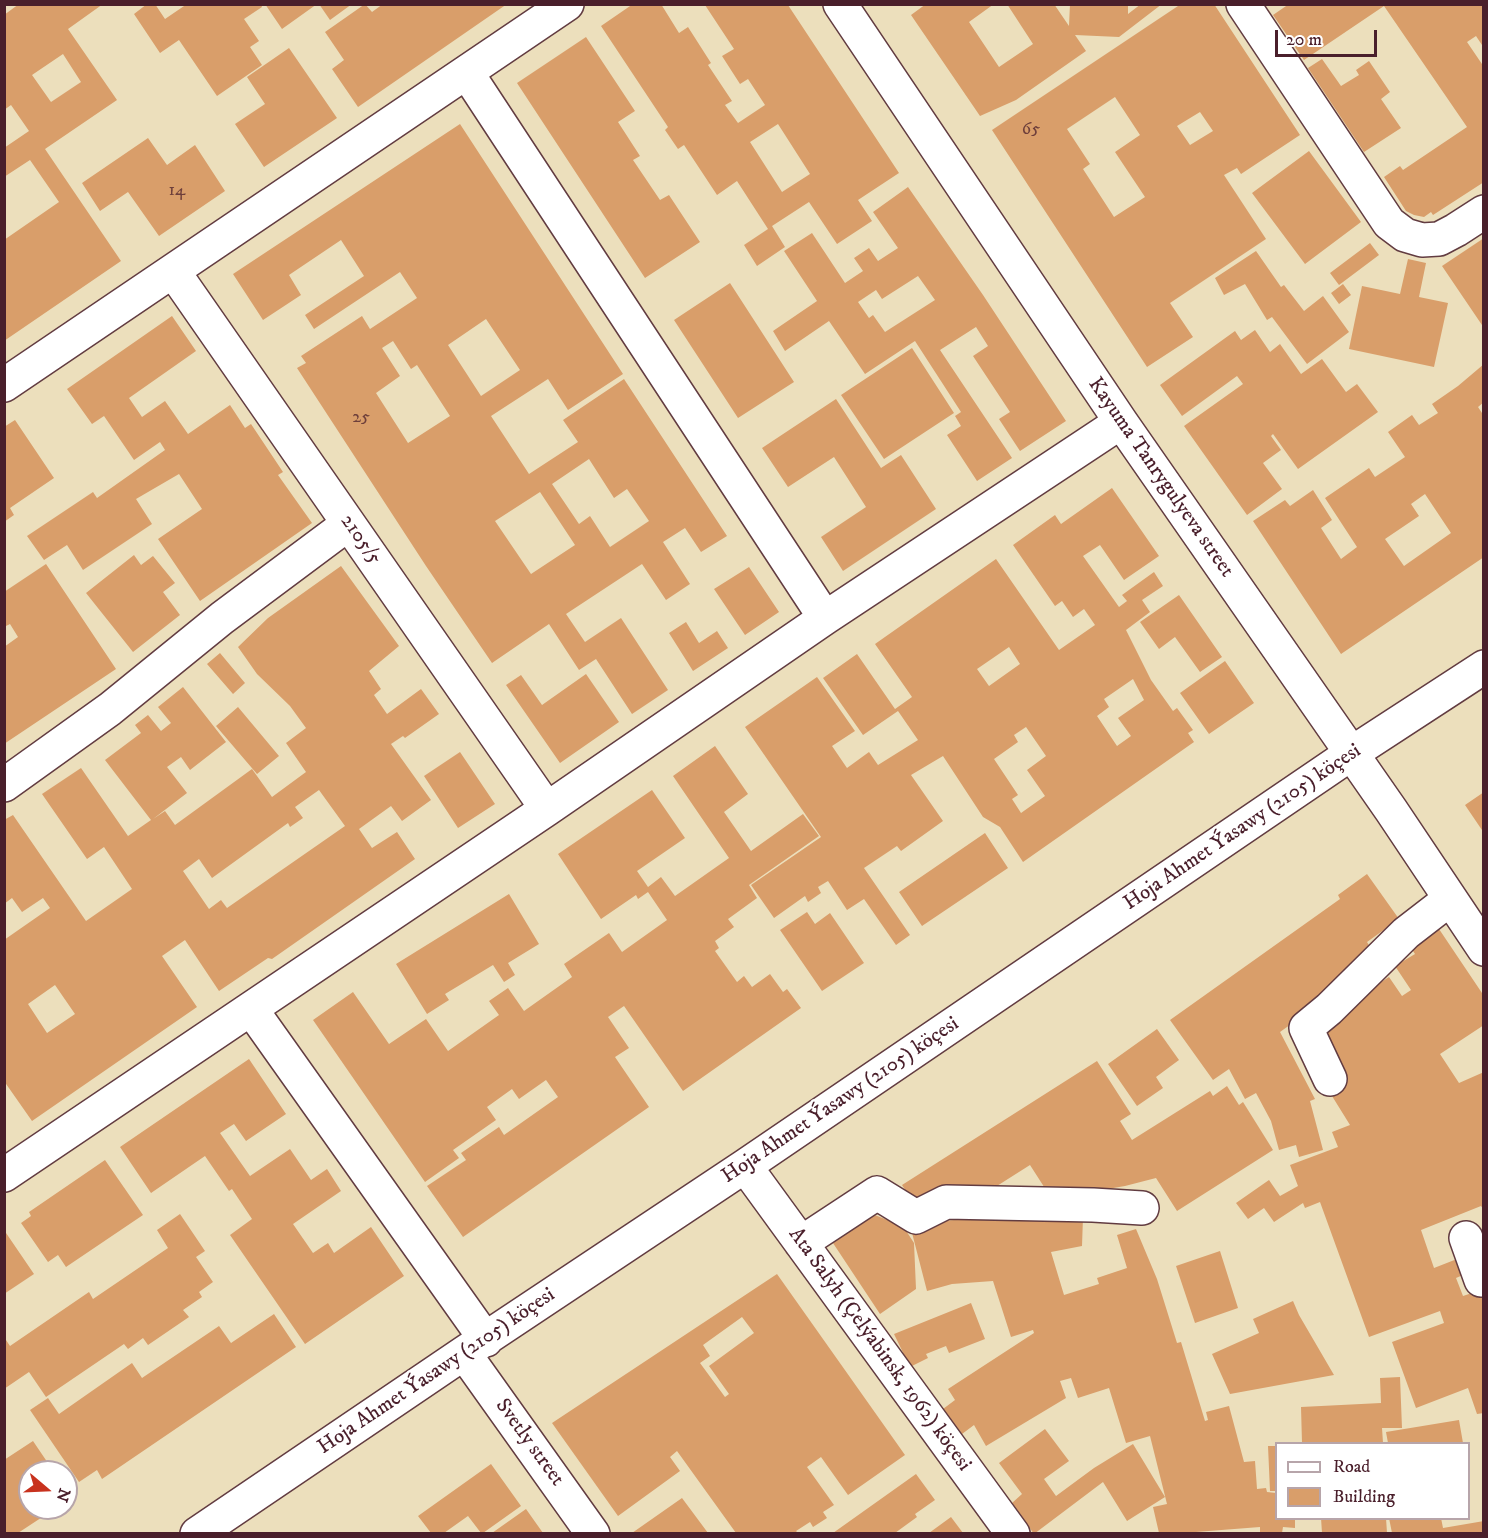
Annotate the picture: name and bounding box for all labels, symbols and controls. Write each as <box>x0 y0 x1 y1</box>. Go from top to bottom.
scale bar <box>1278 18 1380 56</box>
text: 20 m <box>1286 29 1322 51</box>
house number: 65 <box>1022 119 1040 141</box>
house number: 14 <box>169 180 185 202</box>
street label: Kayuma Tanrygulyeva street <box>1081 373 1239 583</box>
house number: 25 <box>352 407 370 429</box>
street label: 2105/5 <box>334 510 386 570</box>
street label: Hoja Ahmet Ýasawy (2105) köçesi <box>1120 739 1366 917</box>
street label: Hoja Ahmet Ýasawy (2105) köçesi <box>718 1012 964 1190</box>
street label: Ata Salyh (Çelýabinsk, 1962) köçesi <box>782 1223 976 1477</box>
street label: Hoja Ahmet Ýasawy (2105) köçesi <box>314 1283 560 1461</box>
street label: Svetly street <box>489 1395 569 1491</box>
legend <box>1275 1442 1470 1520</box>
text: Road <box>1333 1456 1370 1478</box>
north arrow <box>18 1460 78 1520</box>
text: N <box>52 1486 75 1505</box>
text: Building <box>1333 1486 1395 1508</box>

